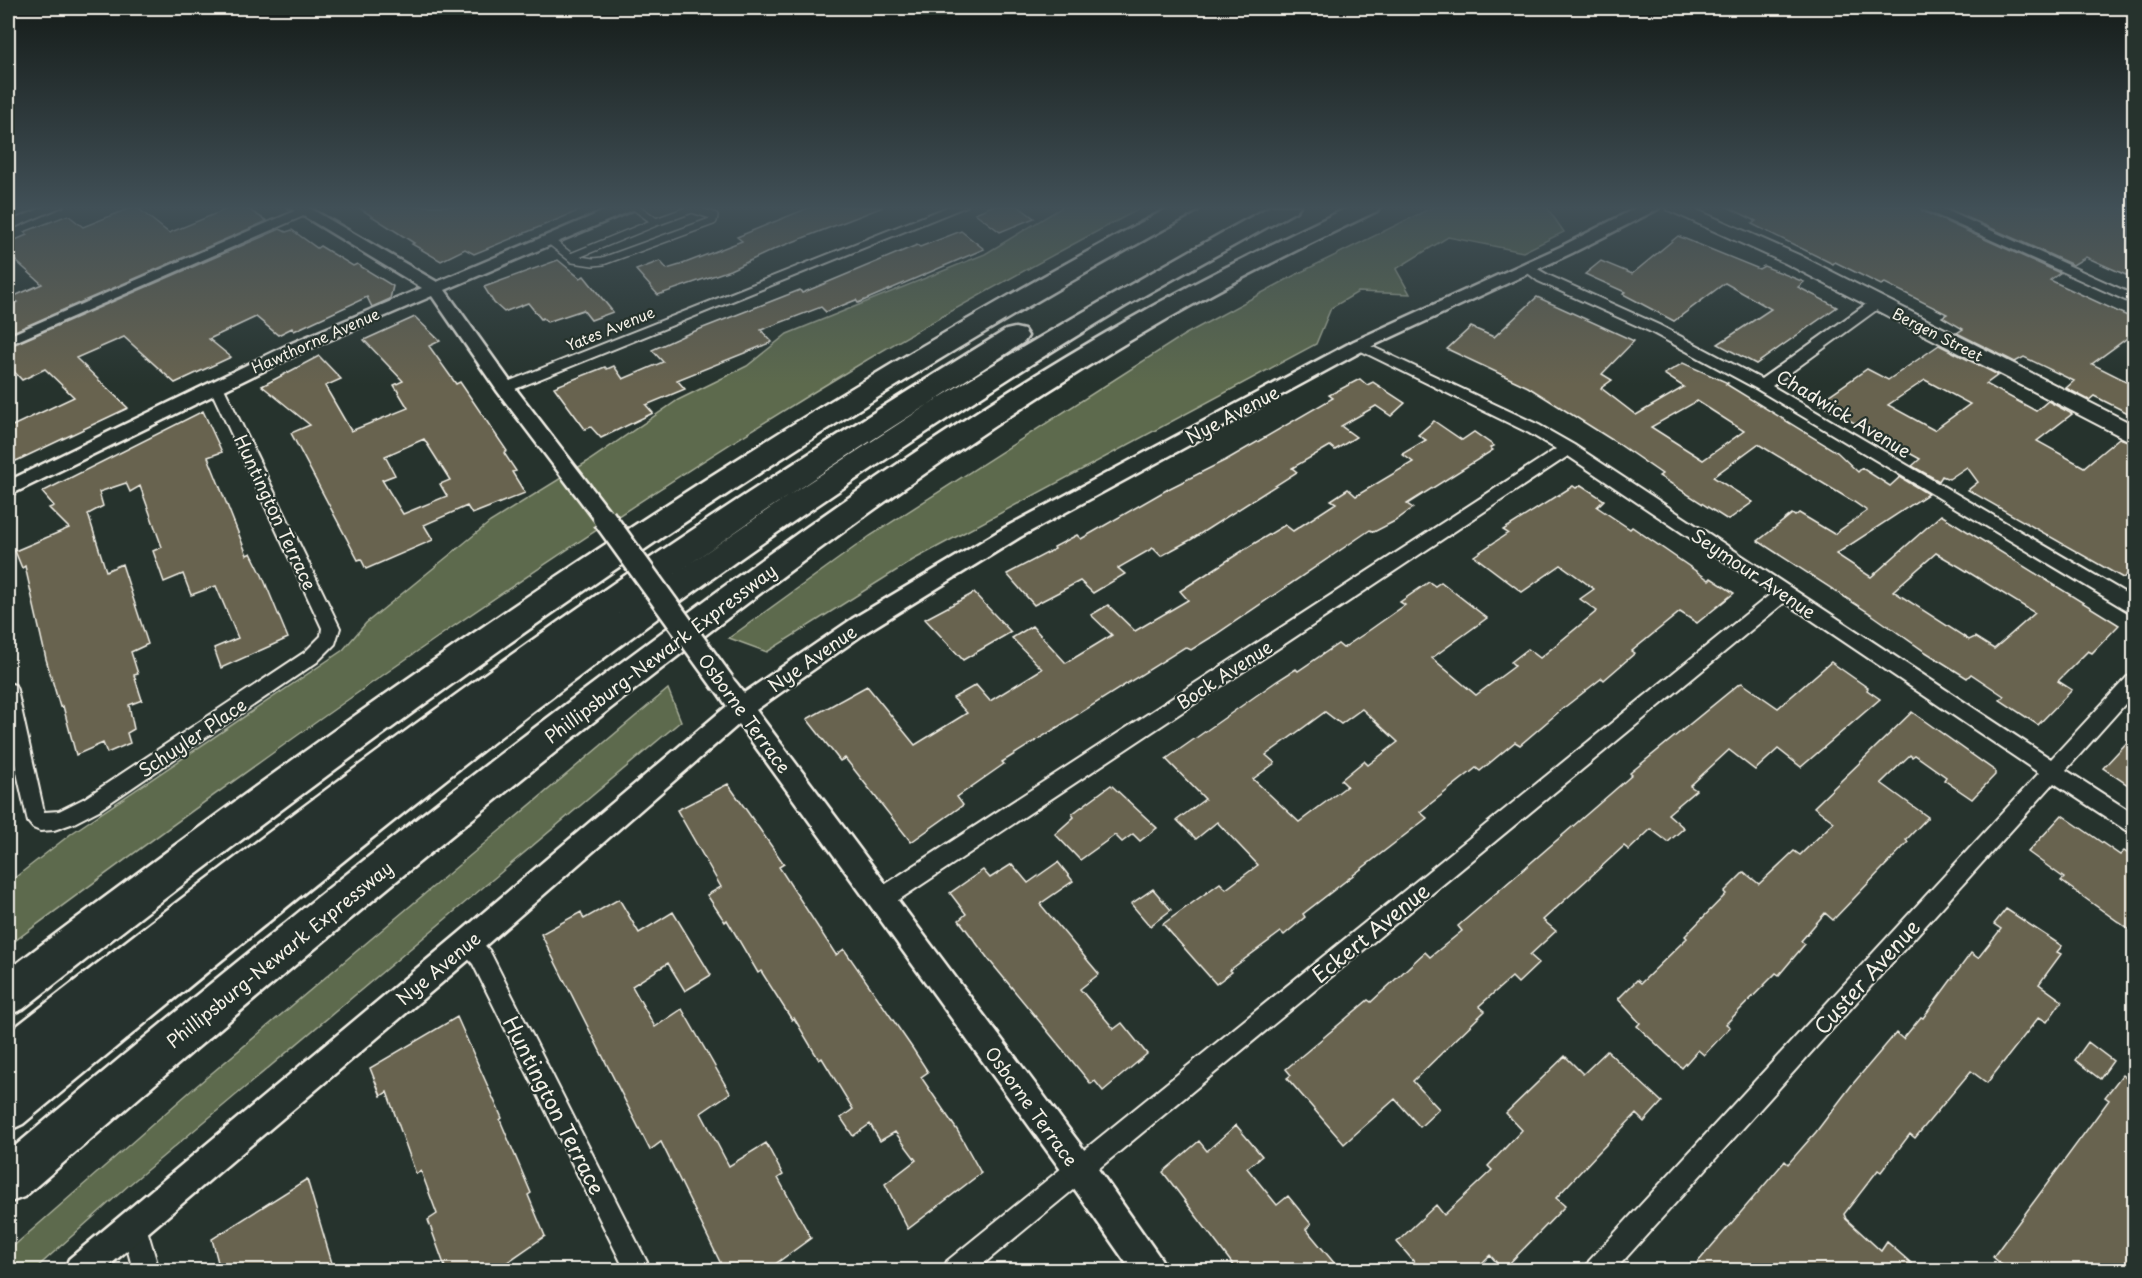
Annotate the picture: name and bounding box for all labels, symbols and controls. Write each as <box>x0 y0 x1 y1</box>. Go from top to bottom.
street label: Yates Avenue <box>562 300 658 356</box>
street label: Hawthorne Avenue <box>247 301 383 379</box>
street label: Bergen Street <box>1889 301 1987 367</box>
street label: Chadwick Avenue <box>1772 362 1917 464</box>
street label: Nye Avenue <box>1180 378 1284 450</box>
street label: Huntington Terrace <box>228 430 324 594</box>
street label: Seymour Avenue <box>1686 521 1822 625</box>
street label: Phillipsburg-Newark Expressway <box>538 557 782 749</box>
street label: Nye Avenue <box>762 617 862 698</box>
street label: Bock Avenue <box>1171 633 1277 715</box>
street label: Osborne Terrace <box>692 647 798 779</box>
street label: Schuyler Place <box>133 691 251 783</box>
street label: Phillipsburg-Newark Expressway <box>160 854 398 1054</box>
street label: Eckert Avenue <box>1304 874 1436 990</box>
street label: Custer Avenue <box>1805 911 1927 1041</box>
street label: Nye Avenue <box>390 925 486 1011</box>
street label: Huntington Terrace <box>496 1010 614 1200</box>
street label: Osborne Terrace <box>979 1040 1085 1172</box>

